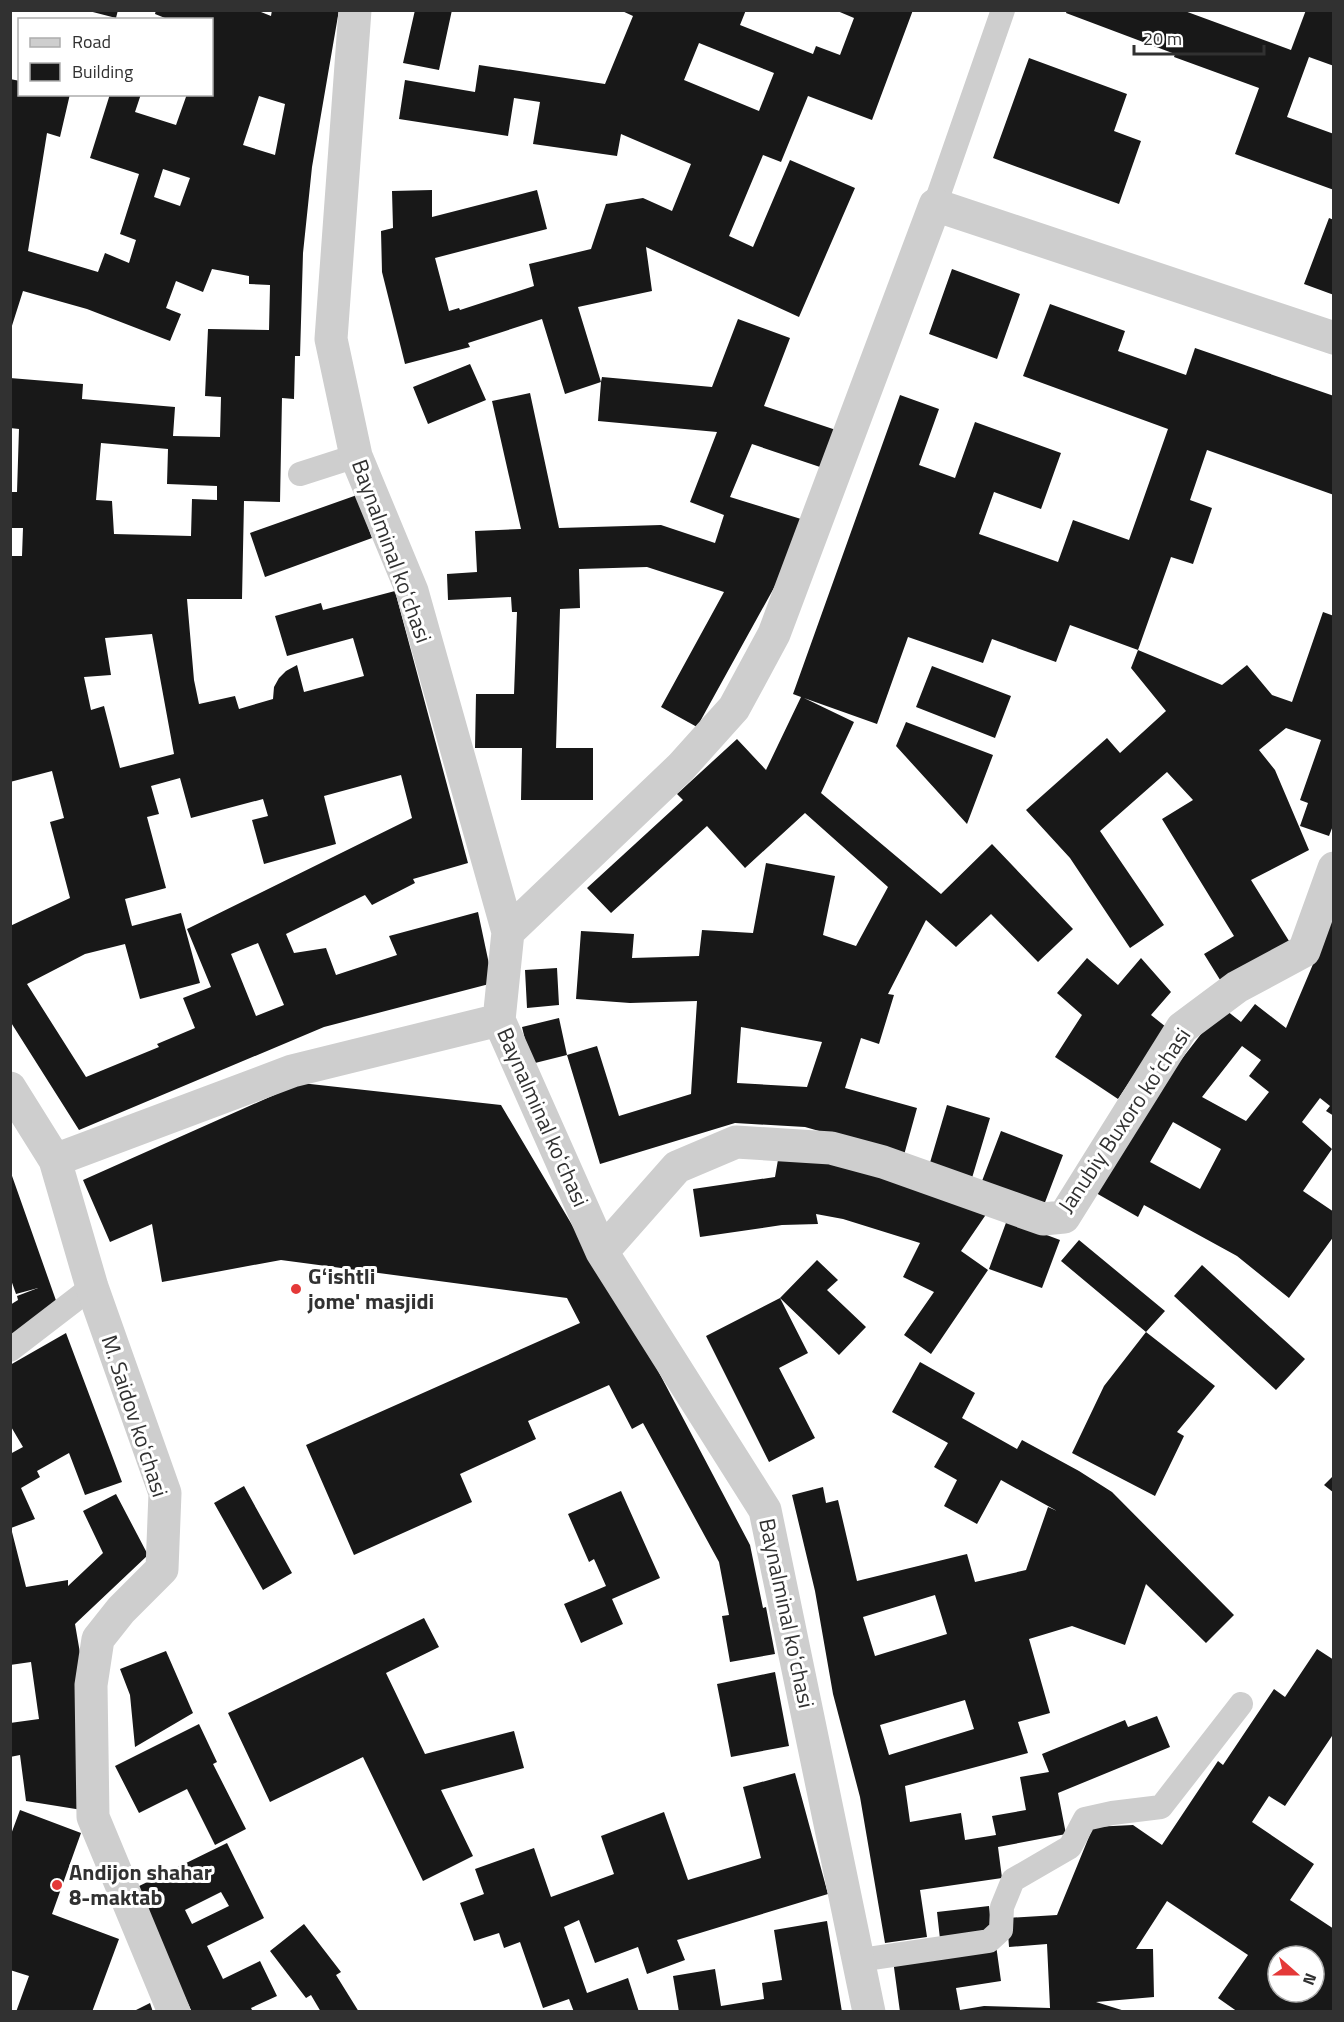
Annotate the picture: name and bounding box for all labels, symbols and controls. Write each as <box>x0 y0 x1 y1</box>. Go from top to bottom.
legend <box>18 18 213 96</box>
scale bar <box>1134 18 1264 56</box>
text: 20 m <box>1143 25 1182 52</box>
text: Road <box>72 28 111 55</box>
text: Building <box>72 58 133 85</box>
street label: Baynalminal koʻchasi <box>343 454 441 648</box>
street label: Janubiy Buxoro koʻchasi <box>1049 1020 1199 1220</box>
street label: Baynalminal koʻchasi <box>488 1022 598 1212</box>
place label: Gʻishtli jome' masjidi <box>307 1259 434 1318</box>
marker: Gʻishtli jome' masjidi <box>289 1282 303 1296</box>
street label: M. Saidov koʻchasi <box>93 1331 177 1501</box>
street label: Baynalminal koʻchasi <box>750 1515 824 1711</box>
place label: Andijon shahar 8-maktab <box>69 1855 212 1914</box>
marker: Andijon shahar 8-maktab <box>50 1878 64 1892</box>
north arrow <box>1266 1944 1326 2004</box>
text: N <box>1297 1970 1323 1989</box>

